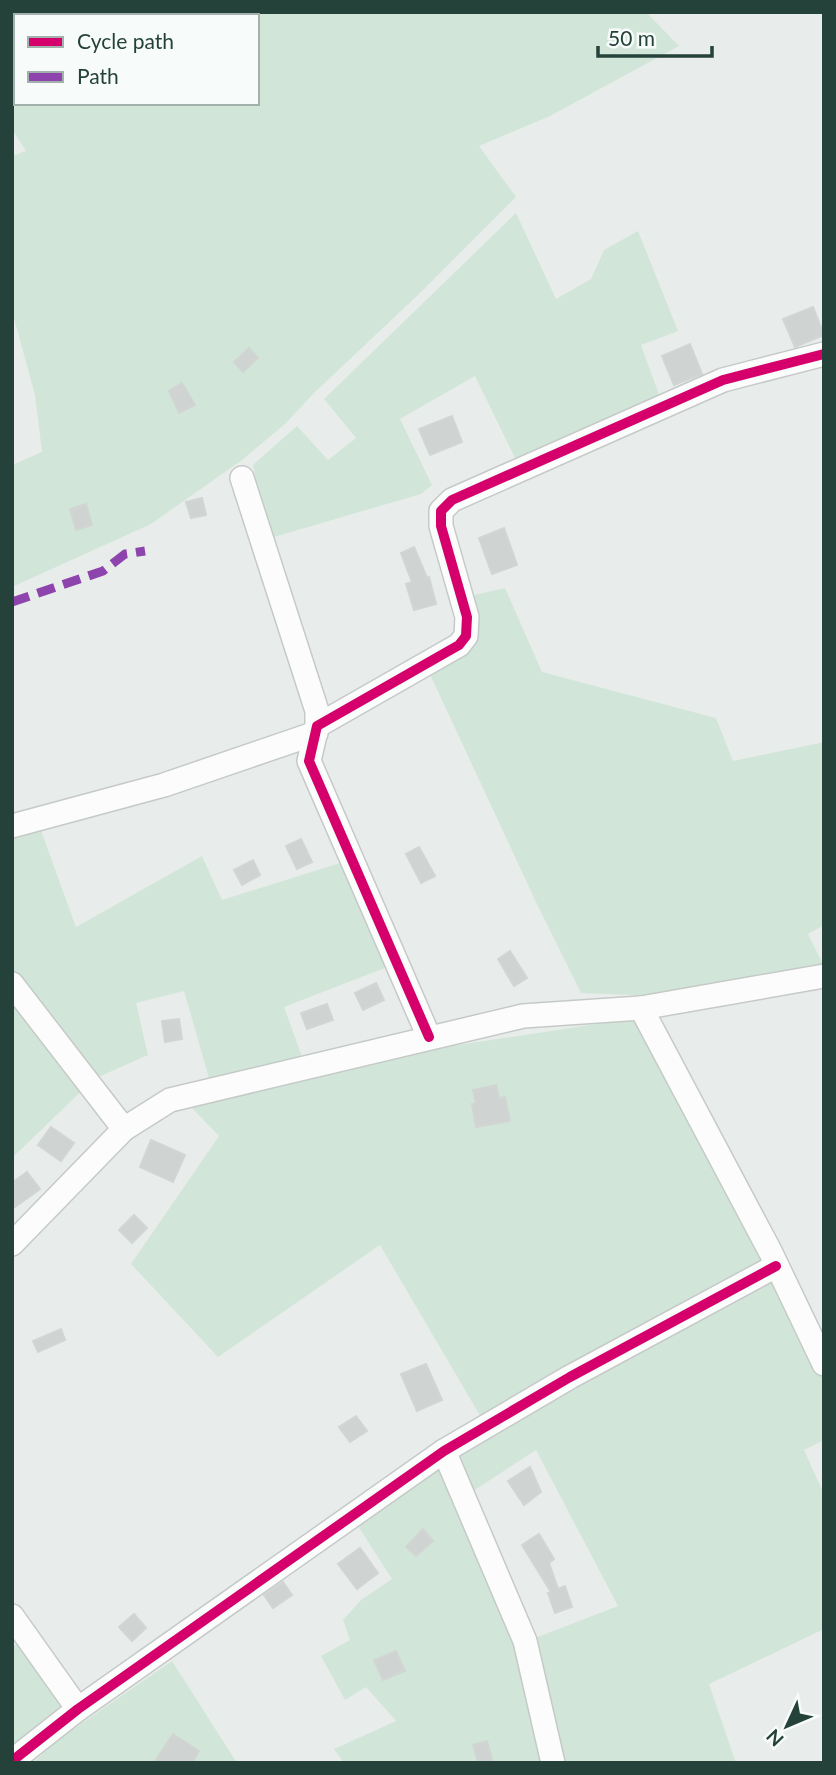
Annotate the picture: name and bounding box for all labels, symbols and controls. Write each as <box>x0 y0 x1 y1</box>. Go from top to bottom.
legend <box>14 14 259 105</box>
scale bar <box>598 14 712 58</box>
text: 50 m <box>608 25 655 50</box>
text: Cycle path <box>77 28 174 53</box>
text: Path <box>77 63 119 88</box>
north arrow <box>752 1691 822 1761</box>
text: N <box>761 1725 788 1751</box>

